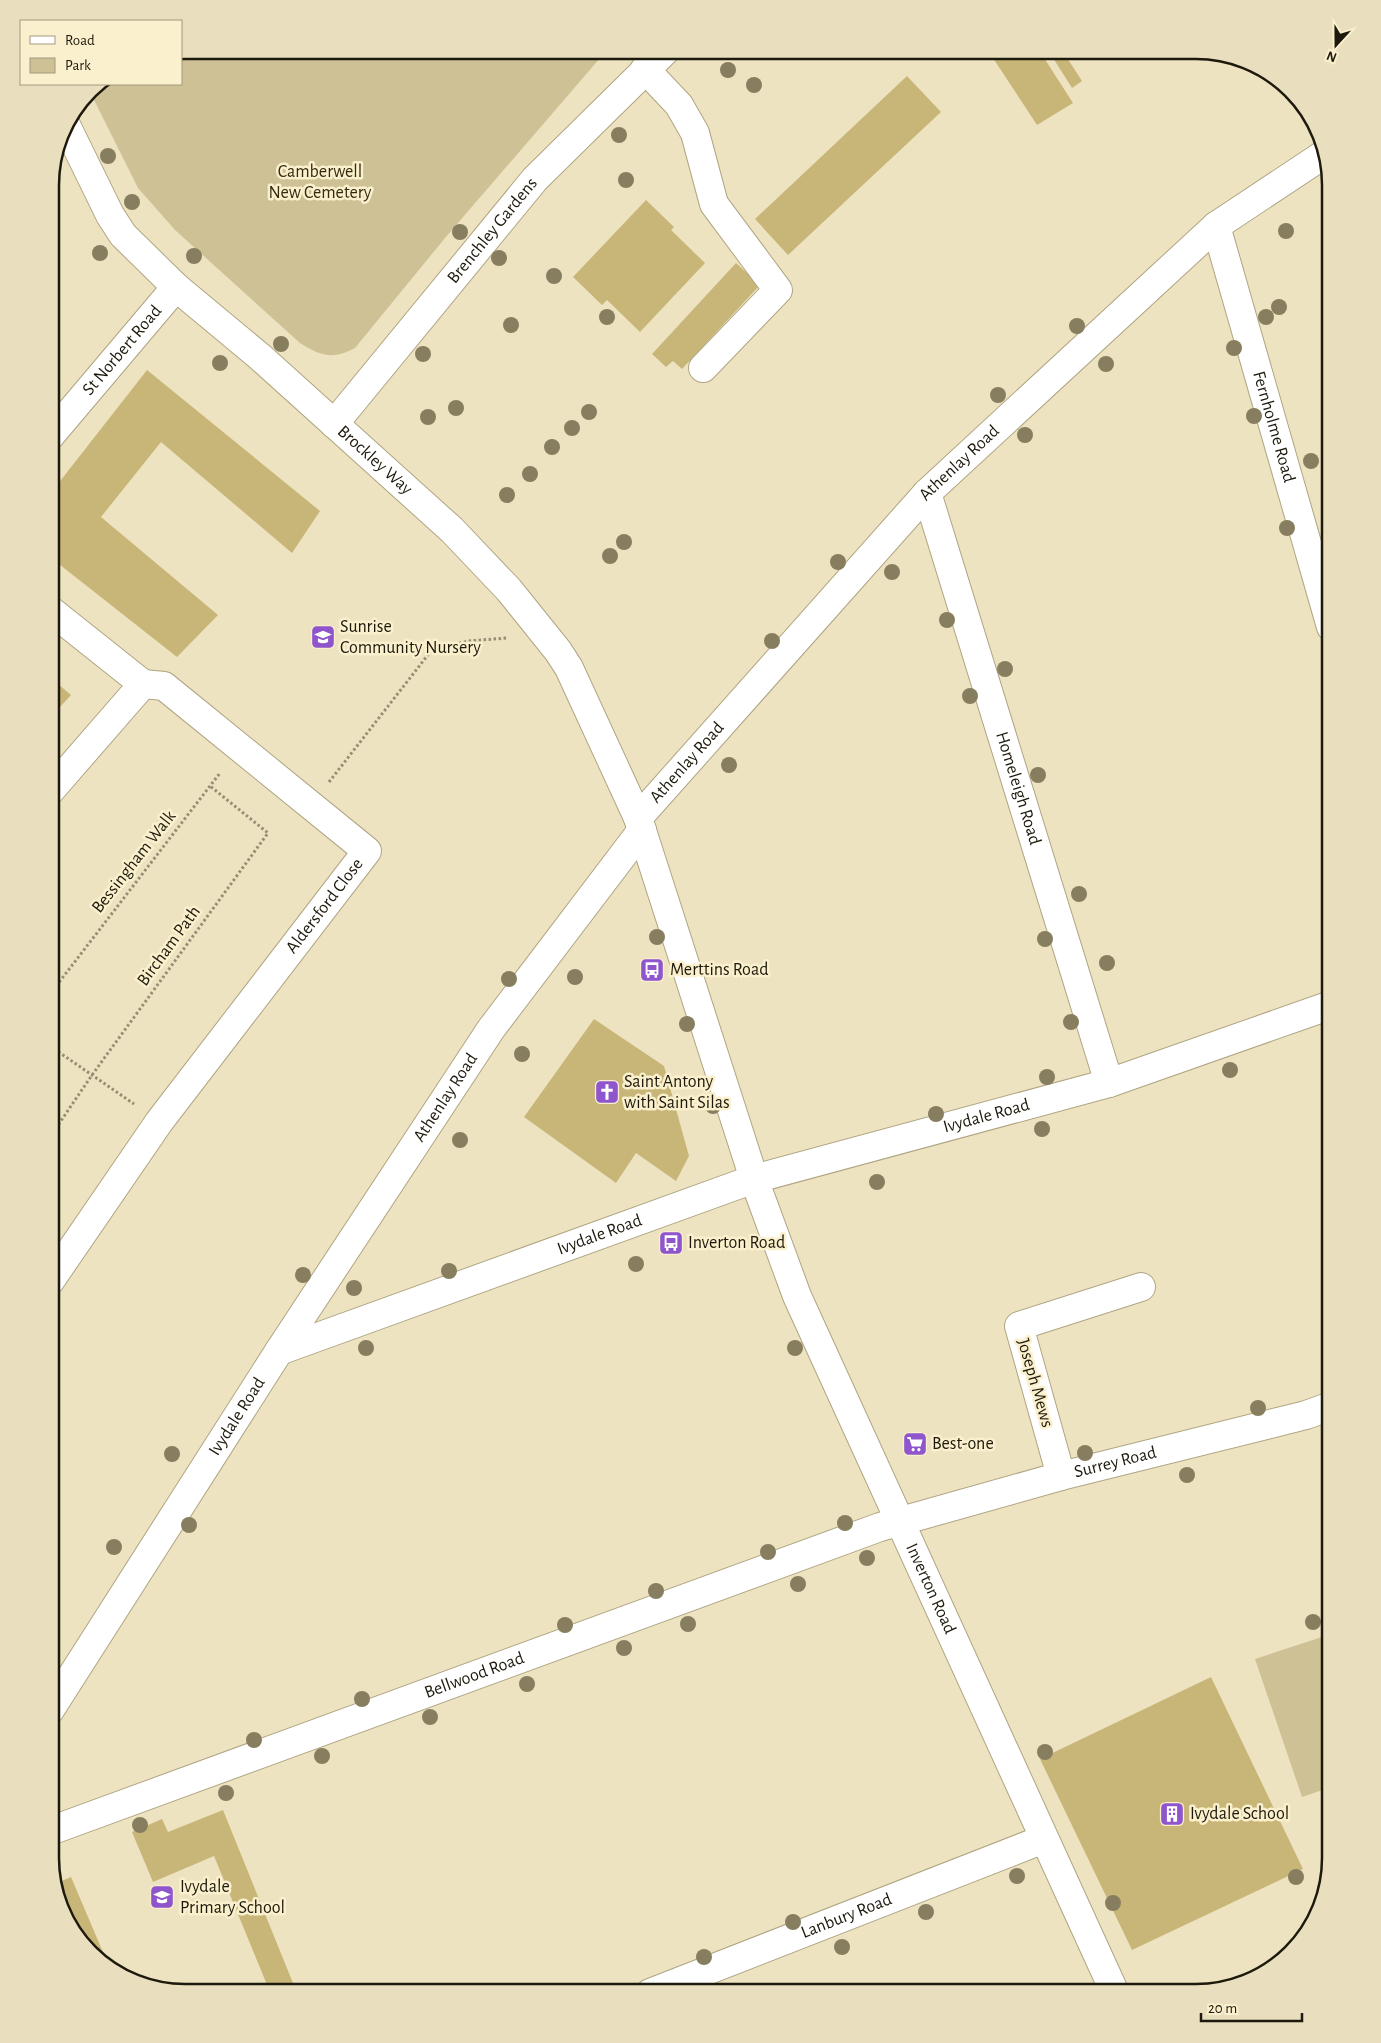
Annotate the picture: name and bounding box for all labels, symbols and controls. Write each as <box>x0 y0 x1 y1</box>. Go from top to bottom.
legend <box>20 20 182 85</box>
north arrow <box>1311 20 1361 70</box>
text: Road <box>65 33 95 48</box>
text: N <box>1325 48 1339 64</box>
text: Park <box>65 58 91 73</box>
park label: Camberwell New Cemetery <box>269 163 372 202</box>
street label: Brenchley Gardens <box>444 174 541 287</box>
street label: St Norbert Road <box>79 302 165 399</box>
street label: Fernholme Road <box>1249 369 1298 485</box>
street label: Brockley Way <box>334 422 416 499</box>
street label: Athenlay Road <box>916 422 1003 504</box>
place label: Sunrise Community Nursery <box>340 618 481 657</box>
school or university icon: Sunrise Community Nursery <box>310 624 336 650</box>
street label: Athenlay Road <box>647 719 728 807</box>
street label: Homeleigh Road <box>992 730 1044 847</box>
street label: Bessingham Walk <box>89 807 180 917</box>
street label: Aldersford Close <box>283 855 367 957</box>
street label: Bircham Path <box>134 903 204 989</box>
bus stop icon: Merttins Road <box>639 957 665 983</box>
place label: Merttins Road <box>670 961 769 979</box>
street label: Athenlay Road <box>410 1050 481 1145</box>
place label: Saint Antony with Saint Silas <box>624 1073 730 1112</box>
church icon: Saint Antony with Saint Silas <box>594 1079 620 1105</box>
street label: Ivydale Road <box>941 1096 1032 1136</box>
street label: Ivydale Road <box>555 1211 644 1258</box>
bus stop icon: Inverton Road <box>658 1230 684 1256</box>
place label: Inverton Road <box>688 1234 785 1252</box>
street label: Joseph Mews <box>1014 1337 1056 1429</box>
street label: Ivydale Road <box>206 1374 269 1459</box>
supermarket icon: Best-one <box>902 1431 928 1457</box>
place label: Best-one <box>932 1435 994 1453</box>
street label: Surrey Road <box>1072 1444 1158 1481</box>
street label: Inverton Road <box>902 1541 959 1637</box>
street label: Bellwood Road <box>422 1649 527 1702</box>
building icon: Ivydale School <box>1159 1801 1185 1827</box>
place label: Ivydale School <box>1190 1805 1289 1823</box>
place label: Ivydale Primary School <box>180 1878 285 1917</box>
school or university icon: Ivydale Primary School <box>149 1884 175 1910</box>
street label: Lanbury Road <box>799 1890 894 1942</box>
scale bar <box>1201 1990 1302 2022</box>
text: 20 m <box>1208 2001 1237 2016</box>

